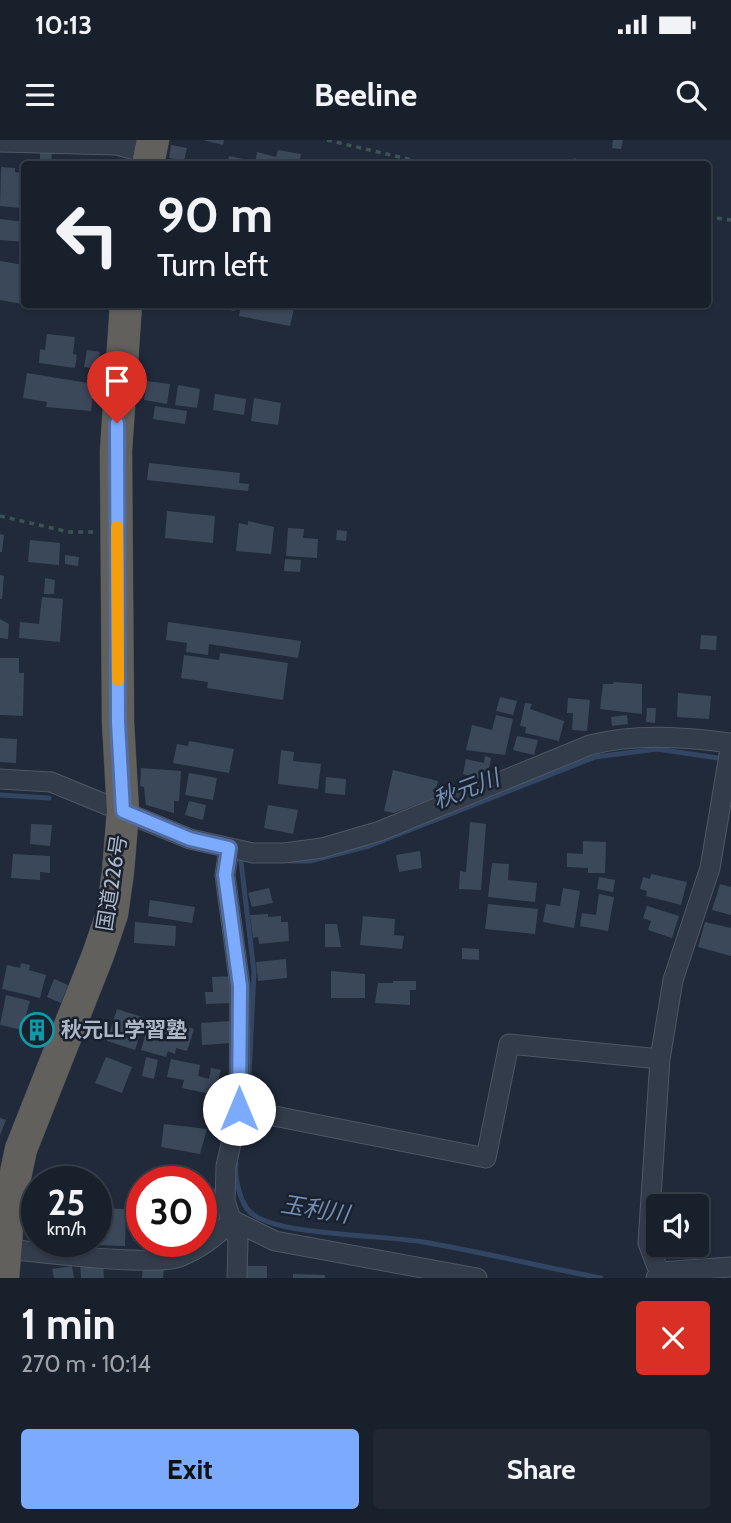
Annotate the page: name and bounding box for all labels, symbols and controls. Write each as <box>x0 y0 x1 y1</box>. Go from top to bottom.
text: 10:13 <box>35 9 92 41</box>
text: Beeline <box>314 75 417 114</box>
icon: menu <box>21 76 59 114</box>
icon: search <box>672 76 710 114</box>
text: 90 m <box>157 185 273 244</box>
icon: left <box>42 189 133 280</box>
text: Turn left <box>157 245 268 284</box>
pin <box>87 351 147 423</box>
icon: arrive <box>98 362 136 400</box>
water label: 秋元川 <box>429 762 506 814</box>
street label: 国道226号 <box>92 833 131 933</box>
building icon: 秋元LL学習塾 <box>18 1011 56 1049</box>
place label: 秋元LL学習塾 <box>61 1017 187 1042</box>
position arrow <box>202 1072 276 1146</box>
speed limit sign: 30 <box>126 1166 217 1257</box>
text: 25 <box>48 1181 85 1224</box>
water label: 玉利川 <box>279 1190 354 1229</box>
map controls <box>646 1194 709 1257</box>
button: sound <box>646 1194 709 1257</box>
text: km/h <box>47 1218 86 1240</box>
text: 1 min <box>21 1298 116 1350</box>
button: close <box>636 1301 710 1375</box>
text: 270 m · 10:14 <box>21 1350 151 1378</box>
button: Exit <box>21 1429 359 1509</box>
button: Share <box>373 1429 710 1509</box>

